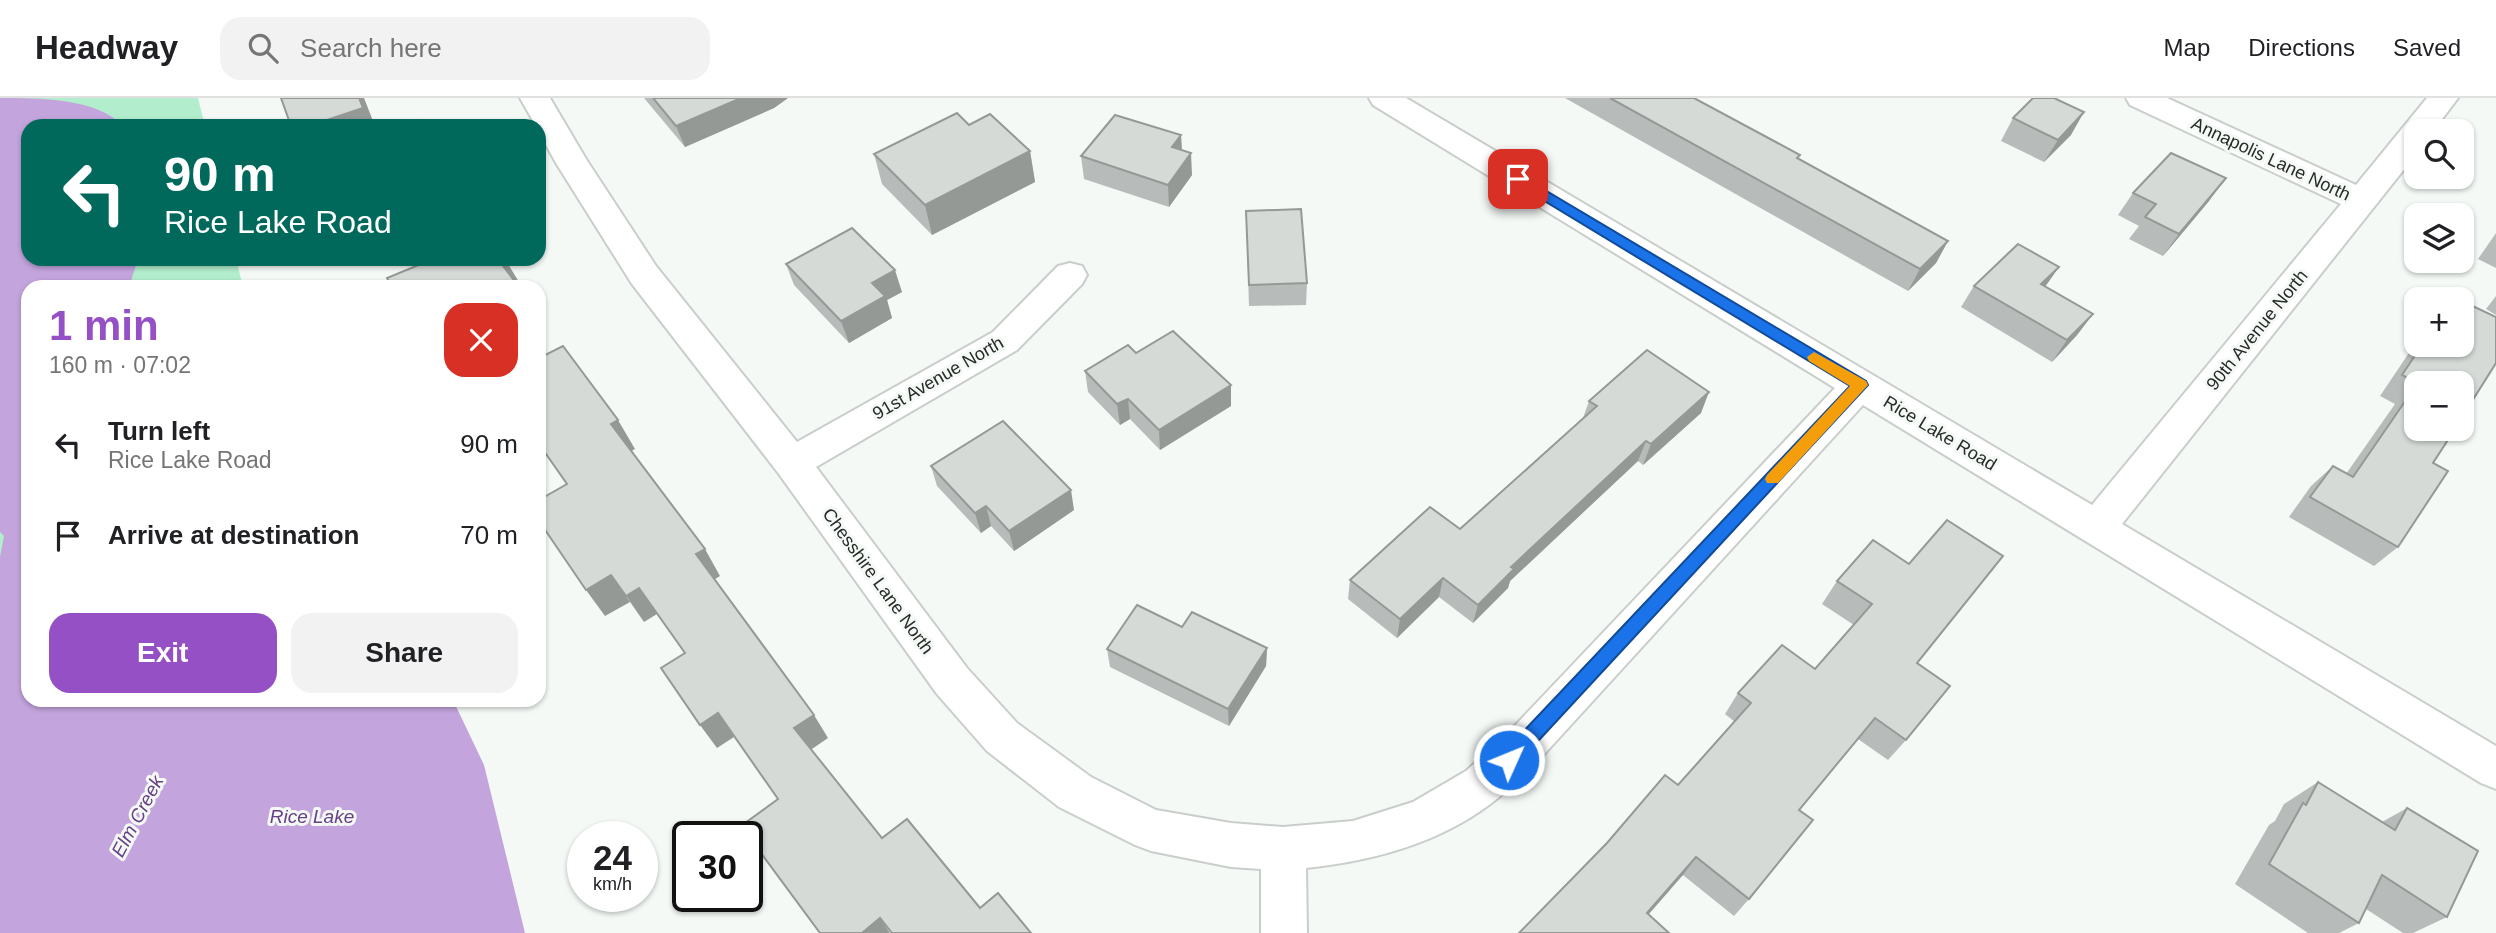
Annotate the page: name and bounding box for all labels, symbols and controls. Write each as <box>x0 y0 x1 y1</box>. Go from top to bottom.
search box <box>220 17 710 80</box>
text: Headway <box>35 29 178 66</box>
icon: search <box>244 29 282 67</box>
text: Search here <box>300 33 442 63</box>
text: Map <box>2164 34 2210 61</box>
text: Directions <box>2248 34 2355 61</box>
text: Saved <box>2393 34 2461 61</box>
street label: Annapolis Lane North <box>2188 113 2354 205</box>
map controls <box>2404 119 2474 441</box>
button: search <box>2404 119 2474 189</box>
icon: left <box>49 147 140 238</box>
text: 90 m <box>164 147 276 201</box>
pin <box>1488 149 1548 209</box>
icon: arrive <box>1499 160 1537 198</box>
button: layers <box>2404 203 2474 273</box>
text: Rice Lake Road <box>164 204 392 240</box>
street label: 90th Avenue North <box>2202 266 2312 394</box>
button: + <box>2404 287 2474 357</box>
text: 1 min <box>49 302 159 349</box>
button: close <box>444 303 518 377</box>
street label: 91st Avenue North <box>869 332 1007 424</box>
text: 160 m · 07:02 <box>49 352 191 378</box>
button: − <box>2404 371 2474 441</box>
street label: Rice Lake Road <box>1880 391 2000 475</box>
text: Turn left <box>108 416 210 446</box>
icon: left <box>49 426 87 464</box>
text: 90 m <box>460 429 518 459</box>
text: Rice Lake Road <box>108 447 272 473</box>
street label: Chesshire Lane North <box>818 504 938 658</box>
icon: arrive <box>49 517 87 555</box>
text: Arrive at destination <box>108 520 359 550</box>
text: 70 m <box>460 520 518 550</box>
button: Exit <box>49 613 277 693</box>
button: Share <box>291 613 518 693</box>
position arrow <box>1472 723 1546 797</box>
water label: Elm Creek <box>107 771 168 860</box>
water label: Rice Lake <box>270 806 354 827</box>
speed limit sign: 30 <box>672 821 763 912</box>
text: 24 <box>593 838 632 877</box>
text: km/h <box>593 874 632 894</box>

